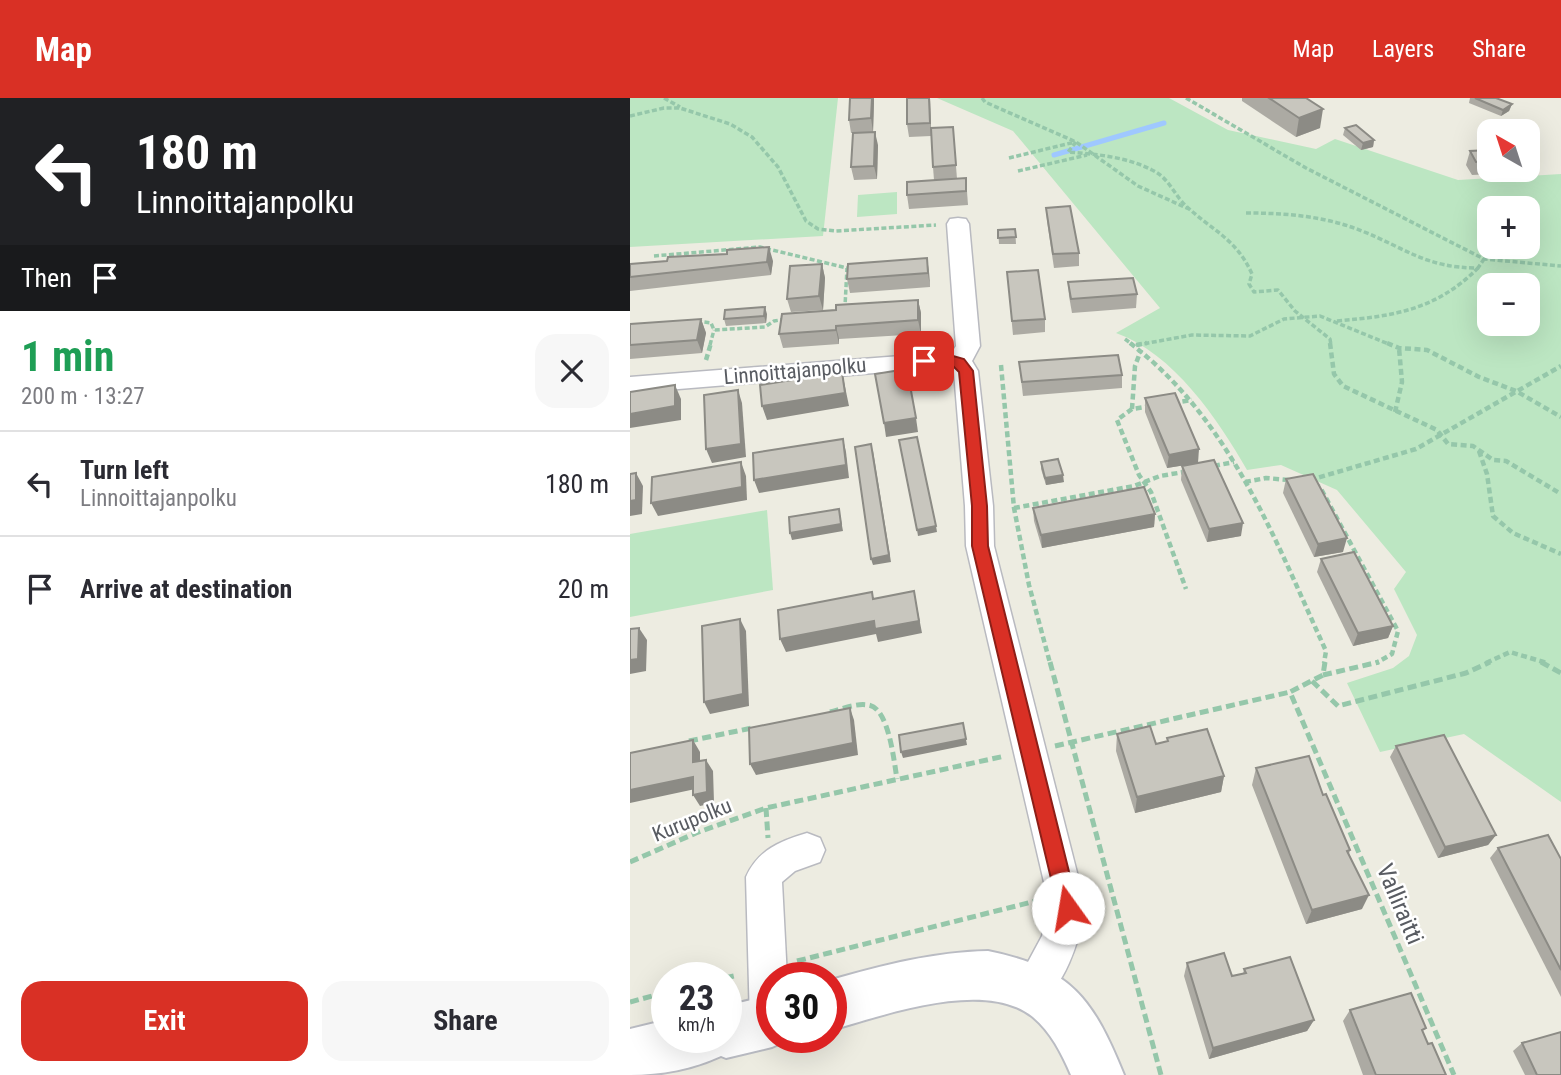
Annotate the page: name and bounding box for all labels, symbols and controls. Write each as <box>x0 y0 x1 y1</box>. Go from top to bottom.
text: Map <box>35 30 92 69</box>
text: Map <box>1293 35 1334 63</box>
text: Layers <box>1372 35 1434 63</box>
text: Share <box>1472 35 1526 63</box>
north arrow <box>1477 119 1540 182</box>
map controls <box>1477 119 1540 336</box>
text: 180 m <box>136 124 258 181</box>
icon: left <box>21 126 112 217</box>
text: Linnoittajanpolku <box>136 183 354 221</box>
button: + <box>1477 196 1540 259</box>
icon: arrive <box>86 259 124 297</box>
text: Then <box>21 263 72 293</box>
button: − <box>1477 273 1540 336</box>
pin <box>894 331 954 391</box>
text: 1 min <box>21 332 114 381</box>
button: close <box>535 334 609 408</box>
icon: arrive <box>905 342 943 380</box>
street label: Linnoittajanpolku <box>723 353 867 389</box>
text: 200 m · 13:27 <box>21 383 145 410</box>
text: Turn left <box>80 455 169 485</box>
icon: left <box>21 465 59 503</box>
text: 180 m <box>545 469 609 499</box>
text: Linnoittajanpolku <box>80 485 237 512</box>
icon: arrive <box>21 570 59 608</box>
text: Arrive at destination <box>80 574 292 604</box>
text: 20 m <box>558 574 609 604</box>
street label: Kurupolku <box>649 793 735 847</box>
street label: Valliraitti <box>1371 860 1429 948</box>
position arrow <box>1031 871 1105 945</box>
speed limit sign: 30 <box>756 962 847 1053</box>
text: 23 <box>679 978 714 1019</box>
button: Exit <box>21 981 308 1061</box>
button: Share <box>322 981 609 1061</box>
text: km/h <box>678 1014 715 1035</box>

